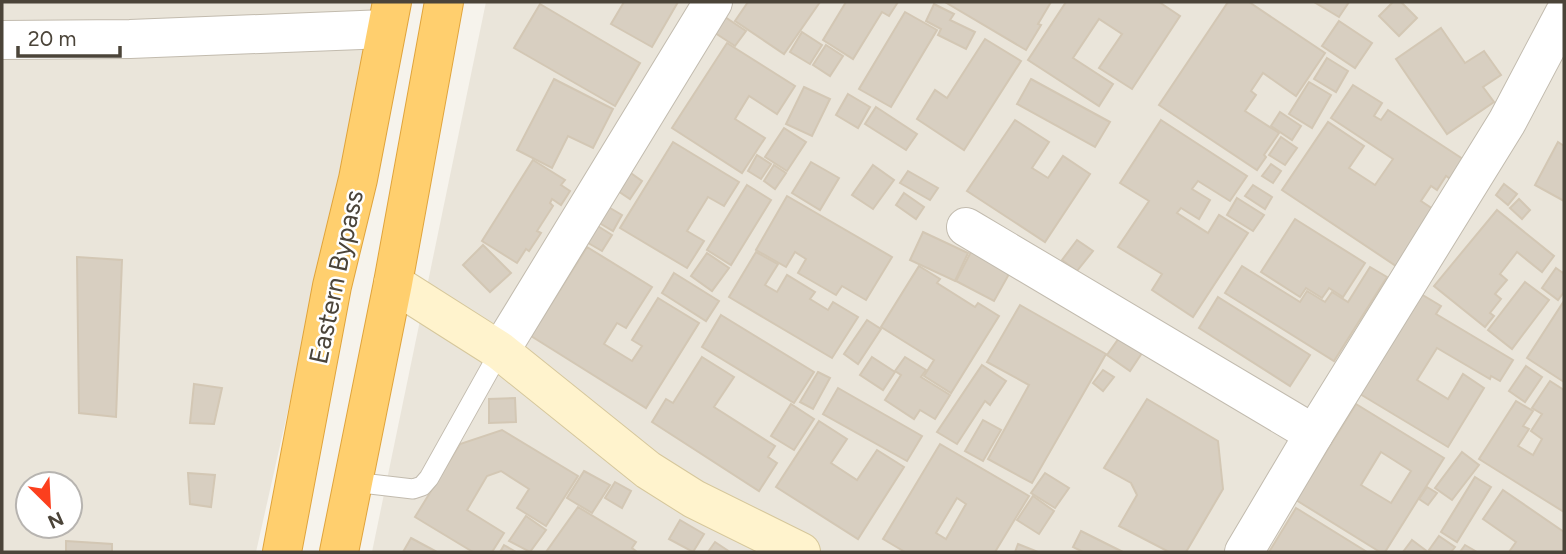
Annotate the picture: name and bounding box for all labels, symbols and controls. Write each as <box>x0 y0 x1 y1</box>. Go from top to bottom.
scale bar <box>18 14 119 58</box>
text: 20 m <box>28 26 76 51</box>
street label: Eastern Bypass <box>302 187 370 367</box>
north arrow <box>14 470 84 540</box>
text: N <box>44 507 67 534</box>

